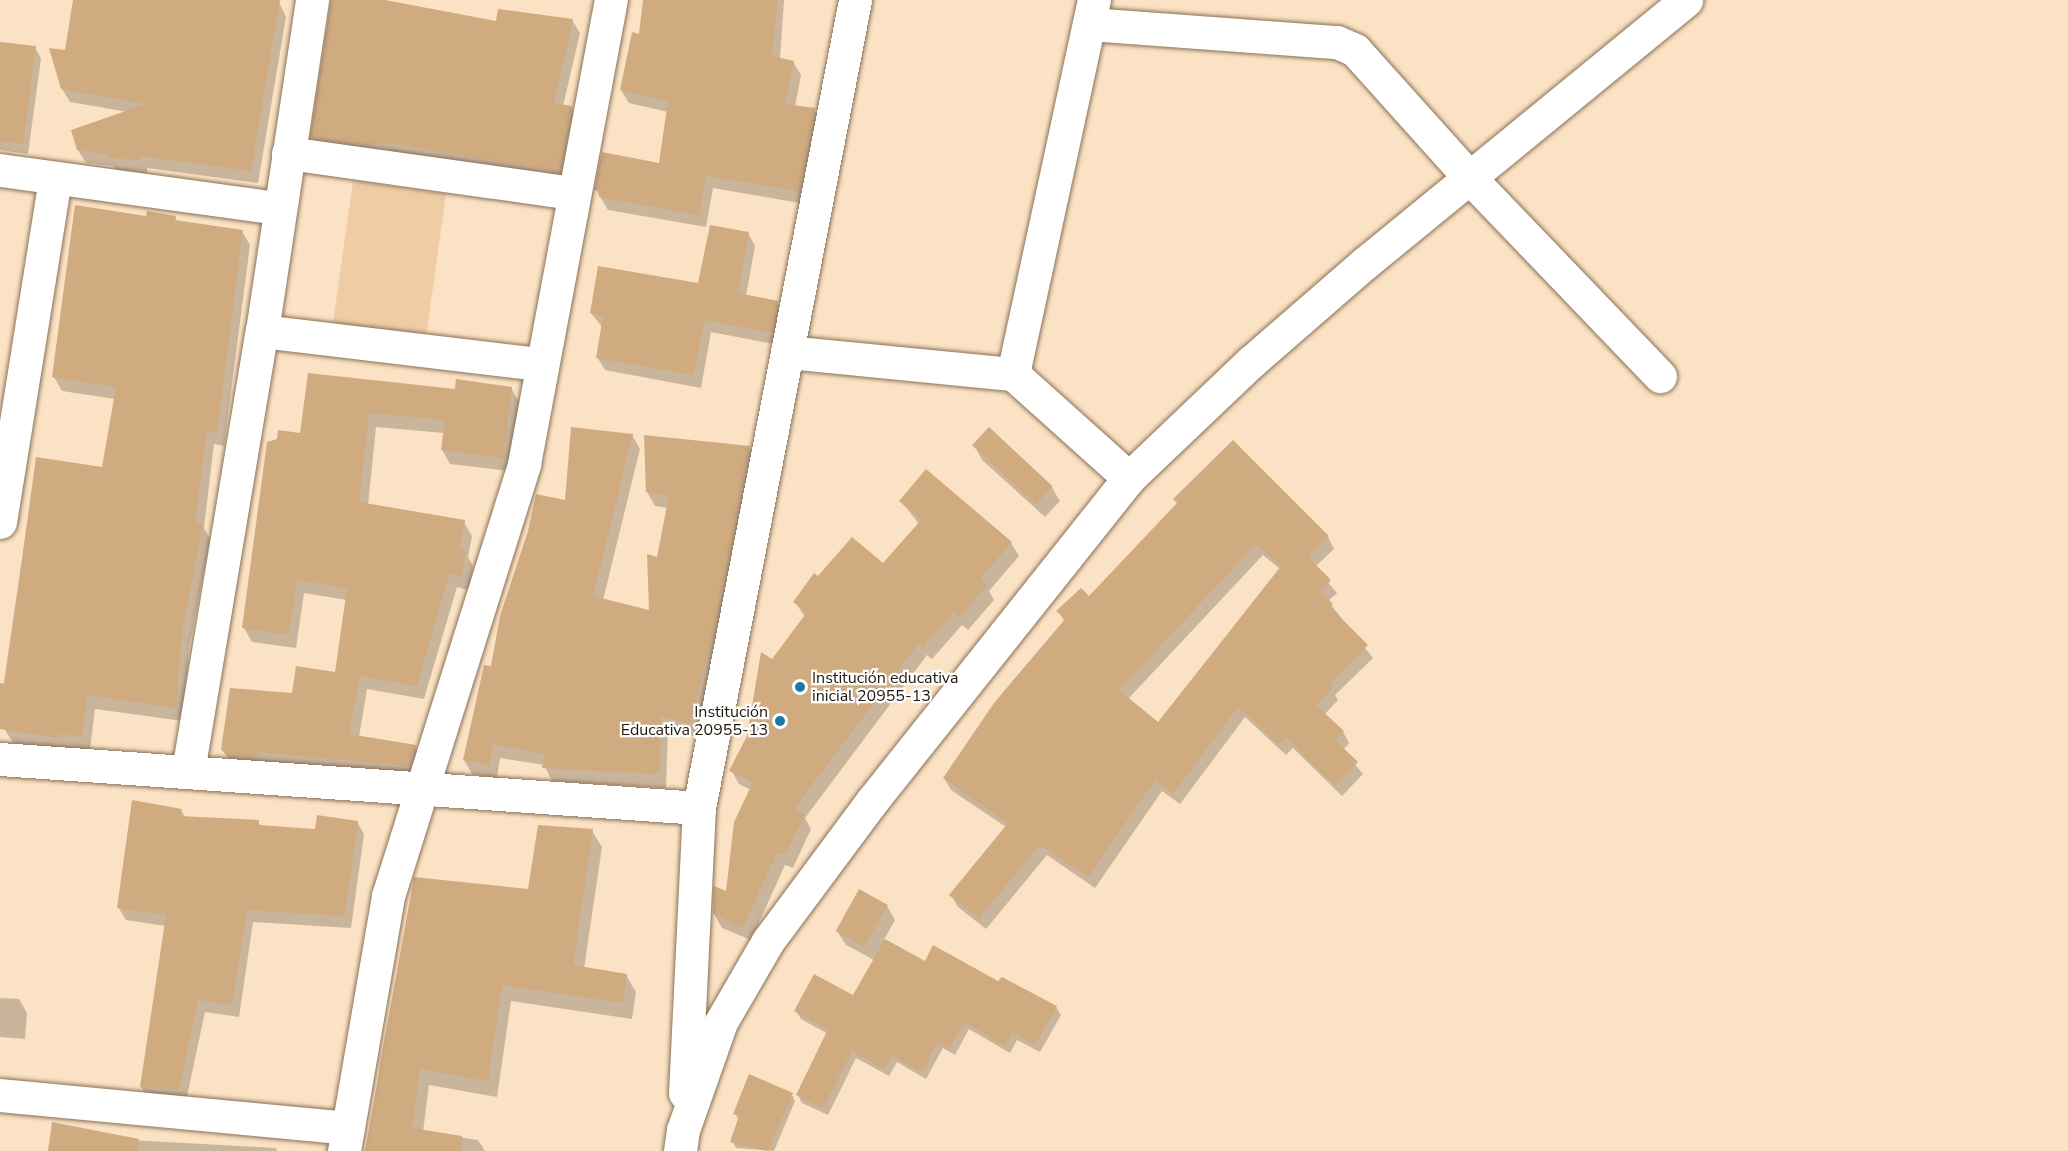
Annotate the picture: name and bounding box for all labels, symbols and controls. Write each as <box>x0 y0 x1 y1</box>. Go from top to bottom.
place label: Institución educativa inicial 20955-13 <box>812 668 958 706</box>
marker: Institución educativa inicial 20955-13 <box>793 680 807 694</box>
place label: Institución Educativa 20955-13 <box>621 702 768 740</box>
marker: Institución Educativa 20955-13 <box>773 714 787 728</box>

